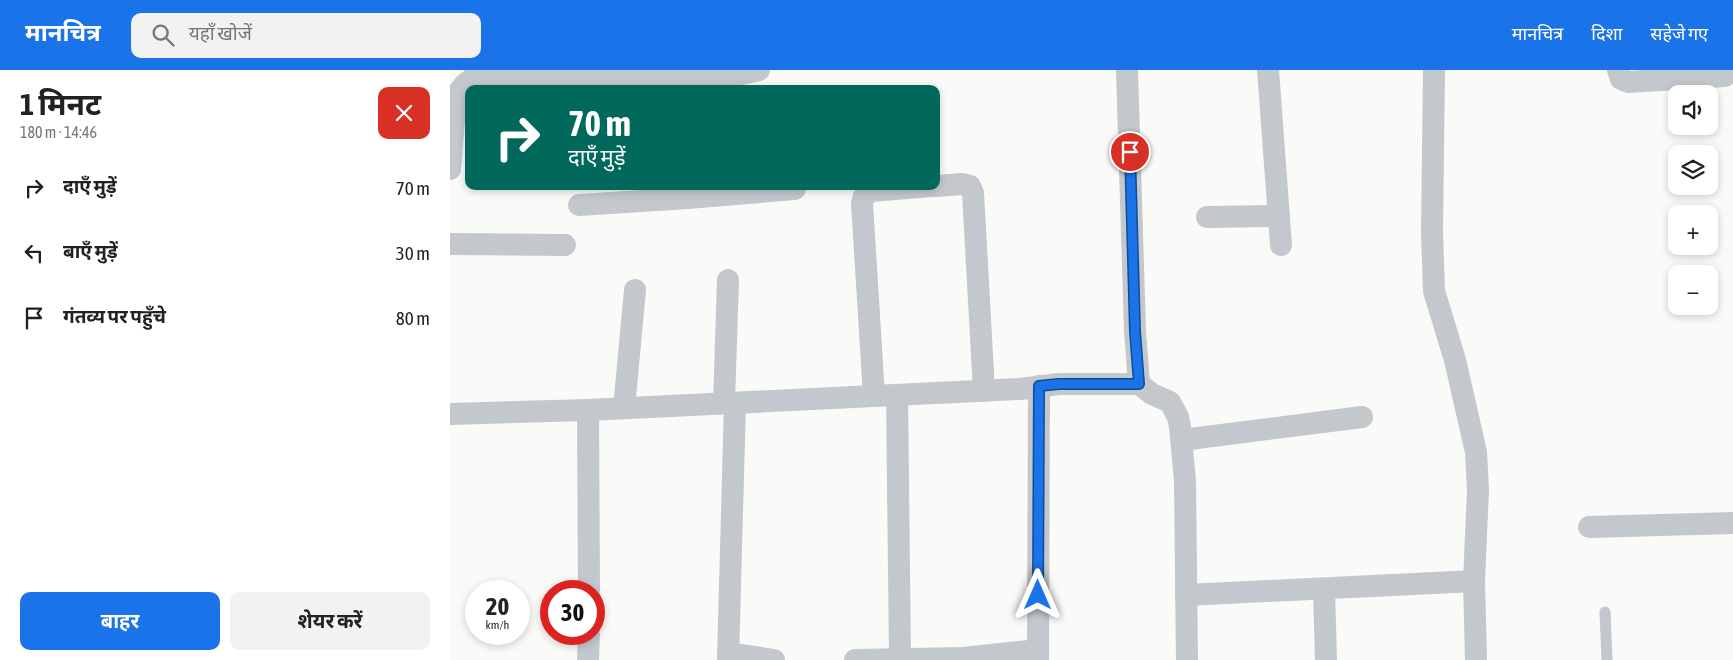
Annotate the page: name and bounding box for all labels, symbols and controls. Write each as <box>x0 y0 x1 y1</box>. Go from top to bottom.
search box <box>131 13 481 58</box>
text: मानचित्र <box>25 19 101 46</box>
icon: search <box>149 21 177 49</box>
text: यहाँ खोजें <box>189 22 252 44</box>
text: मानचित्र <box>1512 23 1563 44</box>
text: दिशा <box>1591 23 1622 44</box>
text: सहेजे गए <box>1650 23 1708 44</box>
map controls <box>1668 85 1718 315</box>
button: sound <box>1668 85 1718 135</box>
text: 1 मिनट <box>20 87 101 121</box>
button: close <box>378 87 430 139</box>
text: 70 m <box>568 103 631 143</box>
icon: right <box>485 105 550 170</box>
text: 180 m · 14:46 <box>20 123 97 141</box>
pin <box>1109 131 1151 173</box>
icon: arrive <box>1116 138 1144 166</box>
text: दाएँ मुड़ें <box>568 144 626 170</box>
button: layers <box>1668 145 1718 195</box>
icon: right <box>20 174 48 202</box>
text: दाएँ मुड़ें <box>63 175 117 197</box>
text: 70 m <box>396 177 430 199</box>
button: + <box>1668 205 1718 255</box>
icon: left <box>20 239 48 267</box>
text: बाएँ मुड़ें <box>63 240 118 262</box>
text: 30 m <box>396 242 430 264</box>
button: − <box>1668 265 1718 315</box>
icon: arrive <box>20 304 48 332</box>
text: गंतव्य पर पहुँचे <box>63 305 166 327</box>
text: 80 m <box>396 307 430 329</box>
position arrow <box>1011 568 1063 620</box>
speed limit sign: 30 <box>540 580 605 645</box>
button: बाहर <box>20 592 220 650</box>
button: शेयर करें <box>230 592 430 650</box>
text: 20 <box>486 592 509 620</box>
text: km/h <box>486 618 509 632</box>

